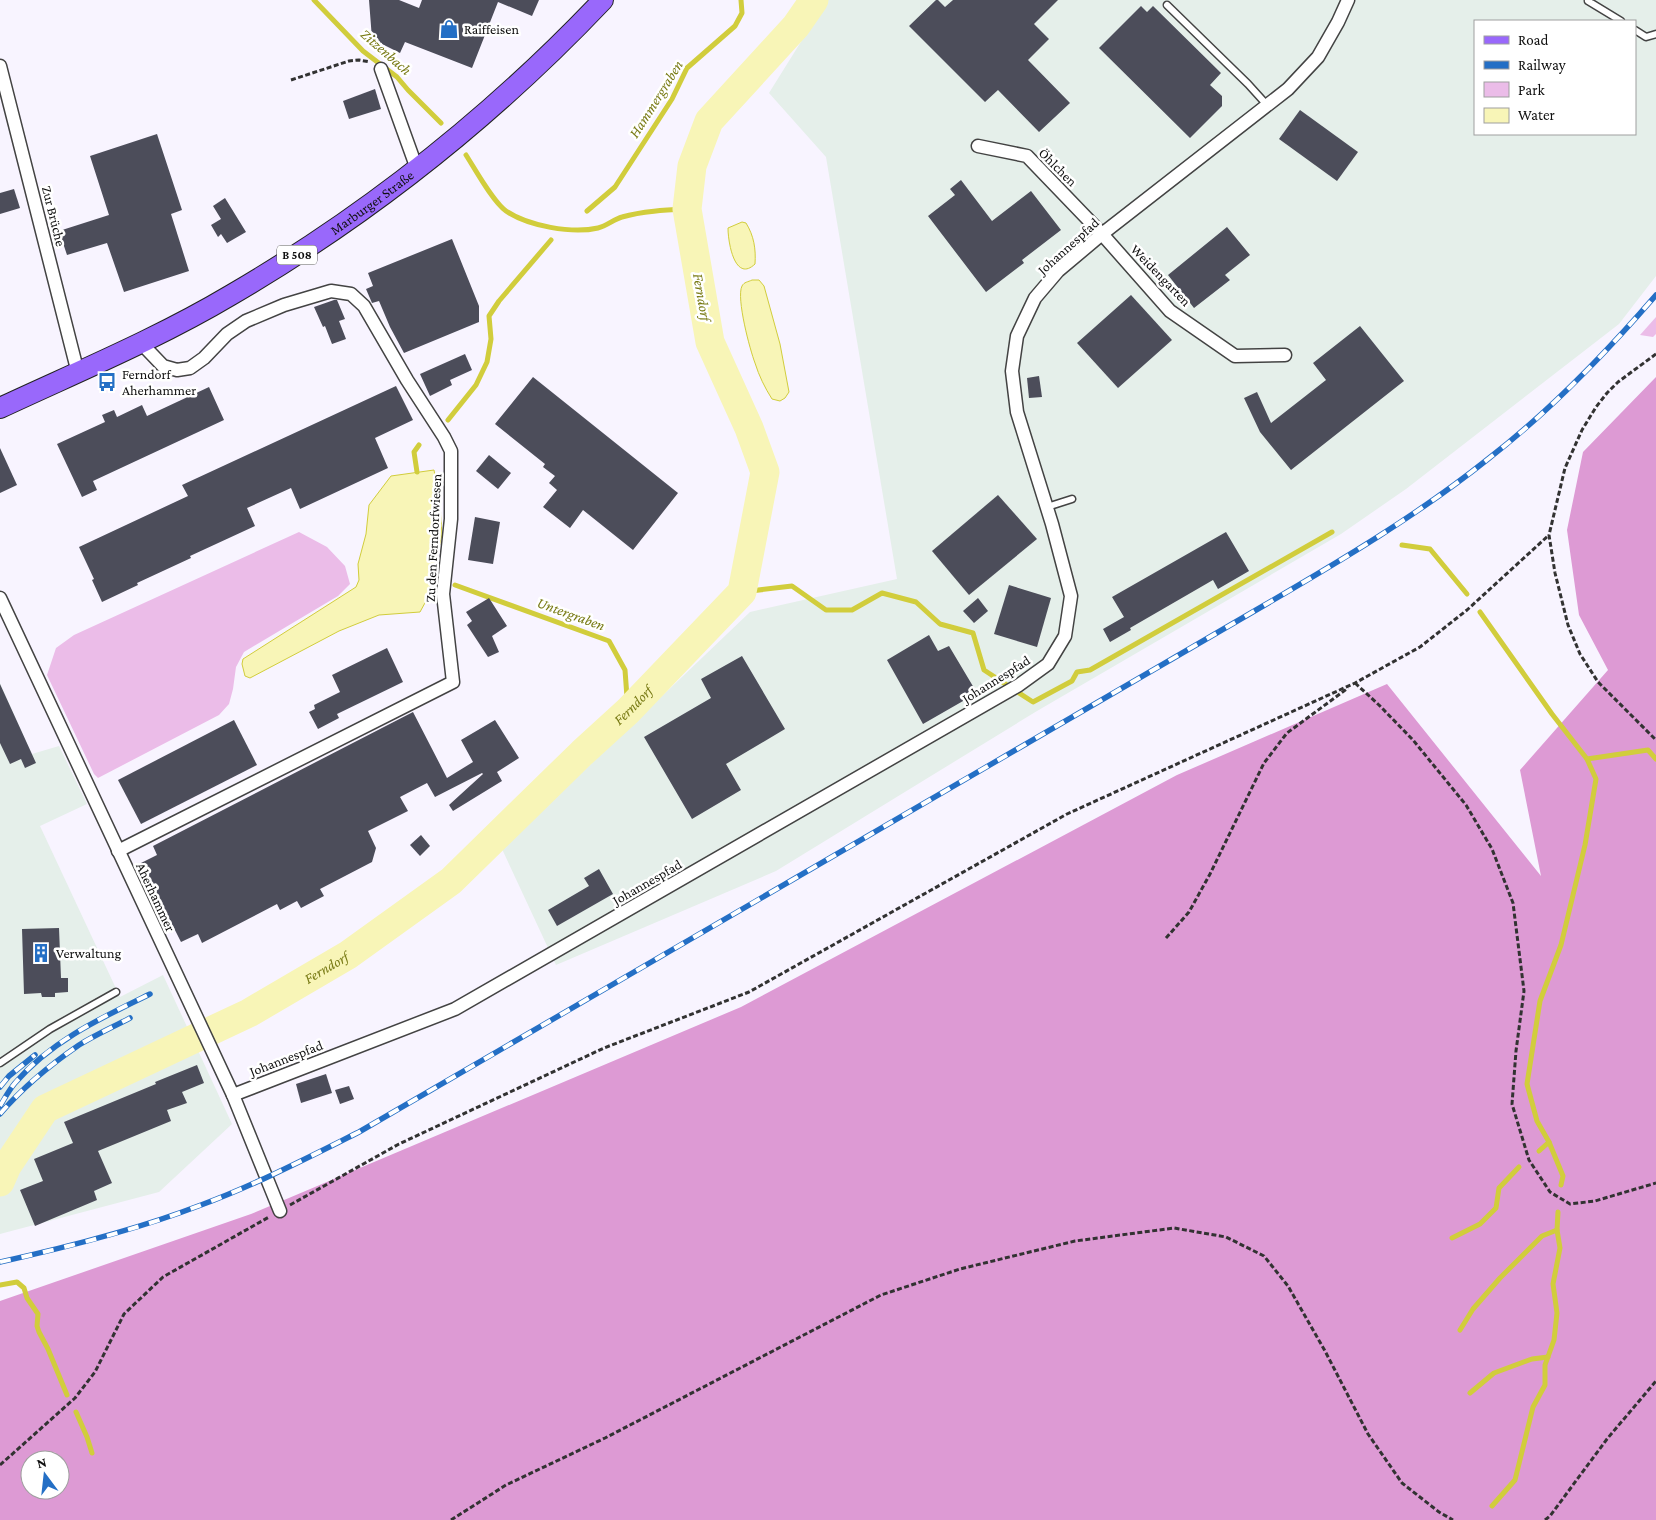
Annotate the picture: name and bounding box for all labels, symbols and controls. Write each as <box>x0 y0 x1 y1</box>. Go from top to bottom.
shop icon: Raiffeisen <box>438 18 460 40</box>
legend <box>1474 20 1636 135</box>
place label: Raiffeisen <box>464 21 519 37</box>
water label: Zitzenbach <box>358 26 414 78</box>
text: Road <box>1518 32 1549 48</box>
water label: Hammergraben <box>626 57 687 141</box>
text: Railway <box>1518 57 1566 74</box>
text: Park <box>1518 82 1545 98</box>
text: Water <box>1518 107 1555 123</box>
street label: Öhlchen <box>1036 145 1081 190</box>
street label: Marburger Straße <box>327 167 417 238</box>
street label: Zur Brüche <box>39 184 69 248</box>
street label: Johannespfad <box>1033 214 1102 279</box>
street label: Weidengarten <box>1128 241 1195 309</box>
road number: B 508 <box>277 246 317 264</box>
water label: Ferndorf <box>689 272 714 324</box>
place label: Ferndorf Aherhammer <box>122 366 196 398</box>
bus stop icon: Ferndorf Aherhammer <box>96 371 118 393</box>
street label: Zu den Ferndorfwiesen <box>422 473 444 603</box>
water label: Untergraben <box>535 594 608 635</box>
street label: Johannespfad <box>957 651 1033 707</box>
water label: Ferndorf <box>610 681 658 728</box>
street label: Johannespfad <box>608 855 685 909</box>
street label: Aherhammer <box>133 860 179 934</box>
building icon: Verwaltung <box>30 942 52 964</box>
place label: Verwaltung <box>56 945 121 961</box>
water label: Ferndorf <box>301 948 353 987</box>
street label: Johannespfad <box>245 1036 325 1080</box>
north arrow <box>20 1450 70 1500</box>
text: N <box>35 1453 49 1471</box>

